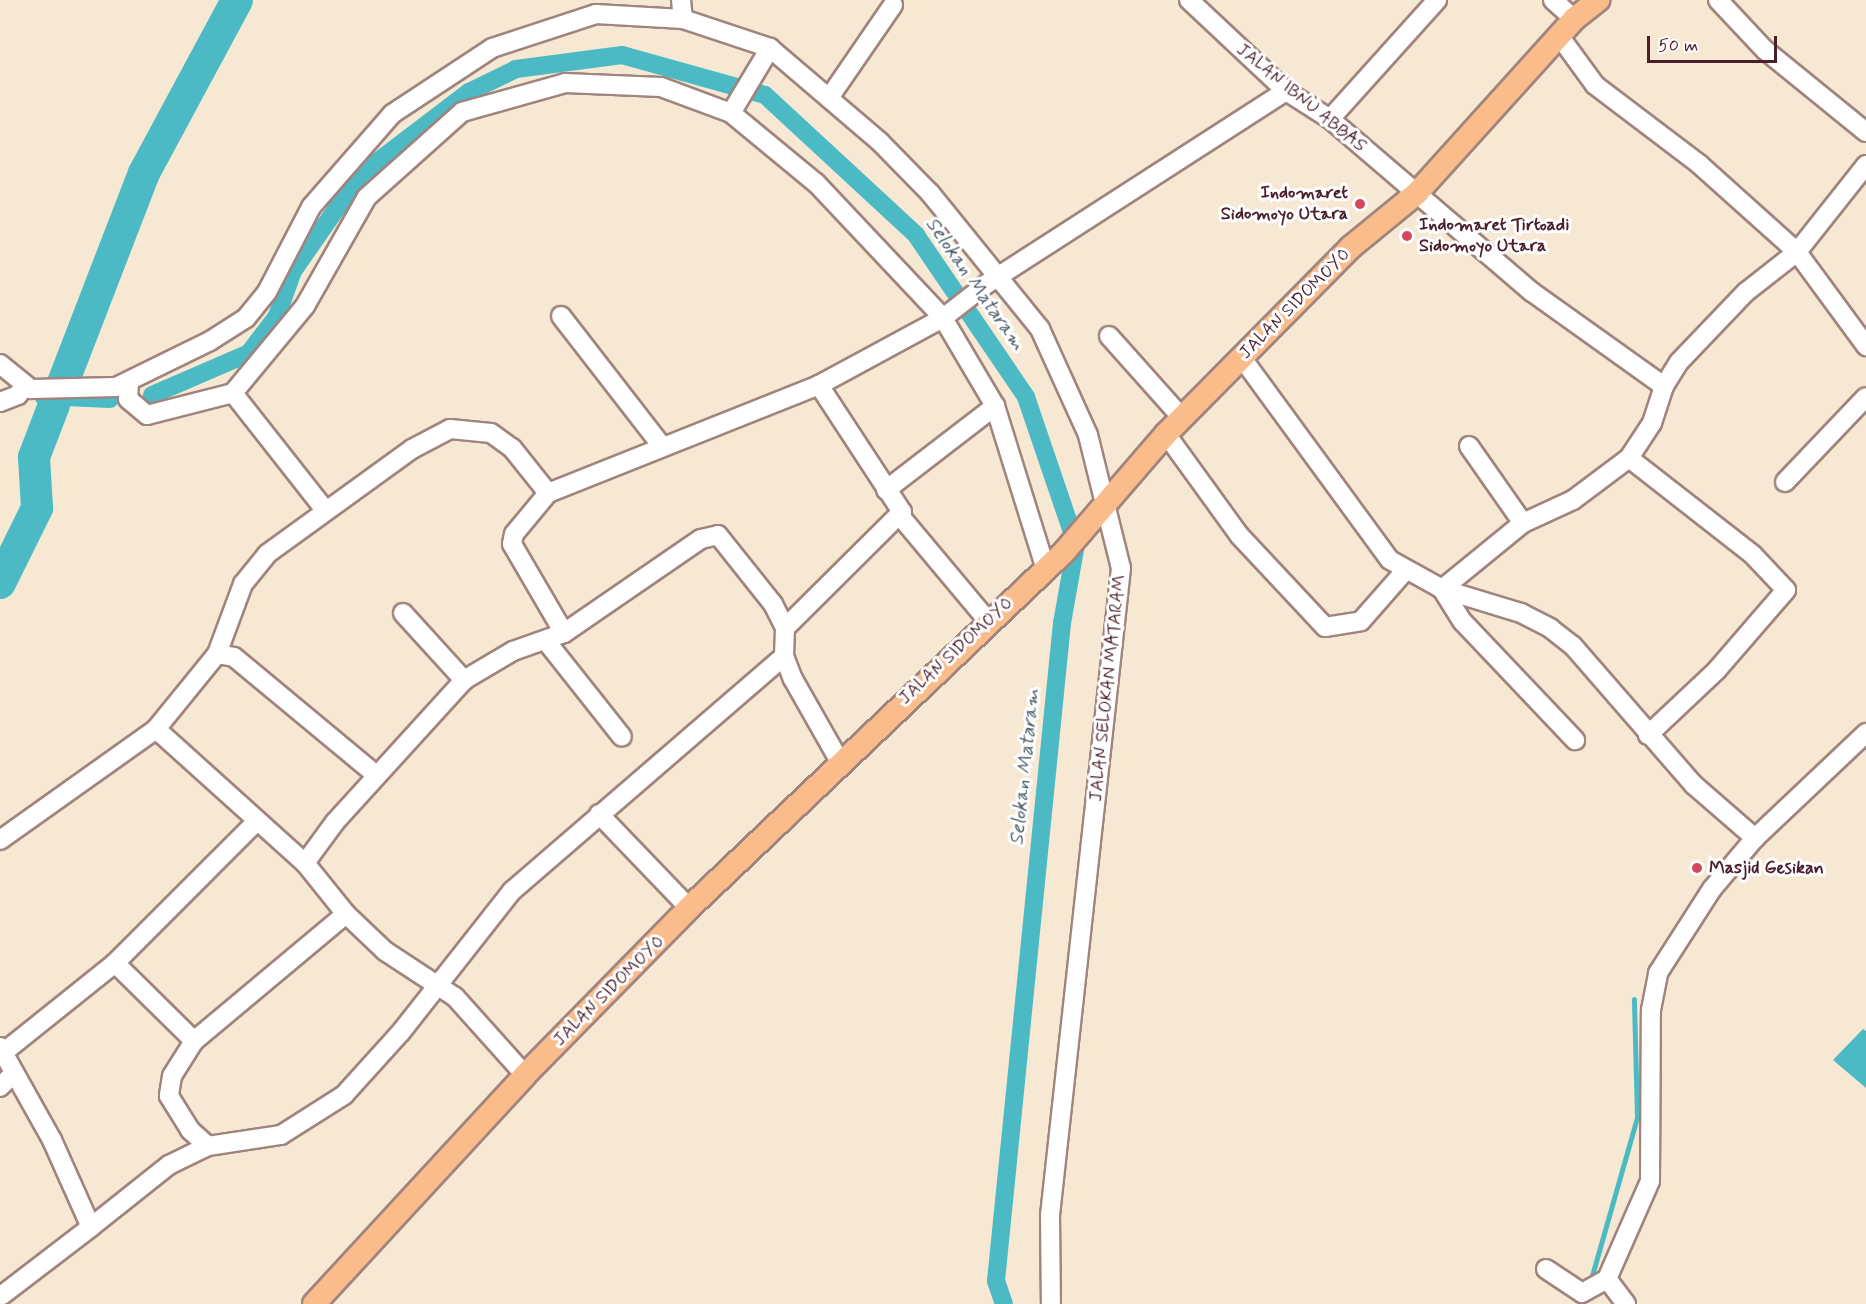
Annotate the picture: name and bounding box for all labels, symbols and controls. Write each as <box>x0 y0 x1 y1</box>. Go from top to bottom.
scale bar <box>1650 24 1780 62</box>
text: 50 m <box>1658 34 1698 58</box>
street label: JALAN IBNU ABBAS <box>1230 38 1372 158</box>
place label: Indomaret Sidomoyo Utara <box>1222 183 1348 226</box>
marker: Indomaret Sidomoyo Utara <box>1353 197 1367 211</box>
water label: Selokan Mataram <box>922 215 1028 353</box>
place label: Indomaret Tirtoadi Sidomoyo Utara <box>1419 215 1569 258</box>
marker: Indomaret Tirtoadi Sidomoyo Utara <box>1400 229 1414 243</box>
street label: JALAN SIDOMOYO <box>1234 243 1356 365</box>
street label: JALAN SELOKAN MATARAM <box>1085 573 1131 803</box>
street label: JALAN SIDOMOYO <box>893 591 1019 711</box>
water label: Selokan Mataram <box>1005 690 1045 844</box>
place label: Masjid Gesikan <box>1709 857 1826 879</box>
marker: Masjid Gesikan <box>1690 861 1704 875</box>
street label: JALAN SIDOMOYO <box>548 930 670 1052</box>

